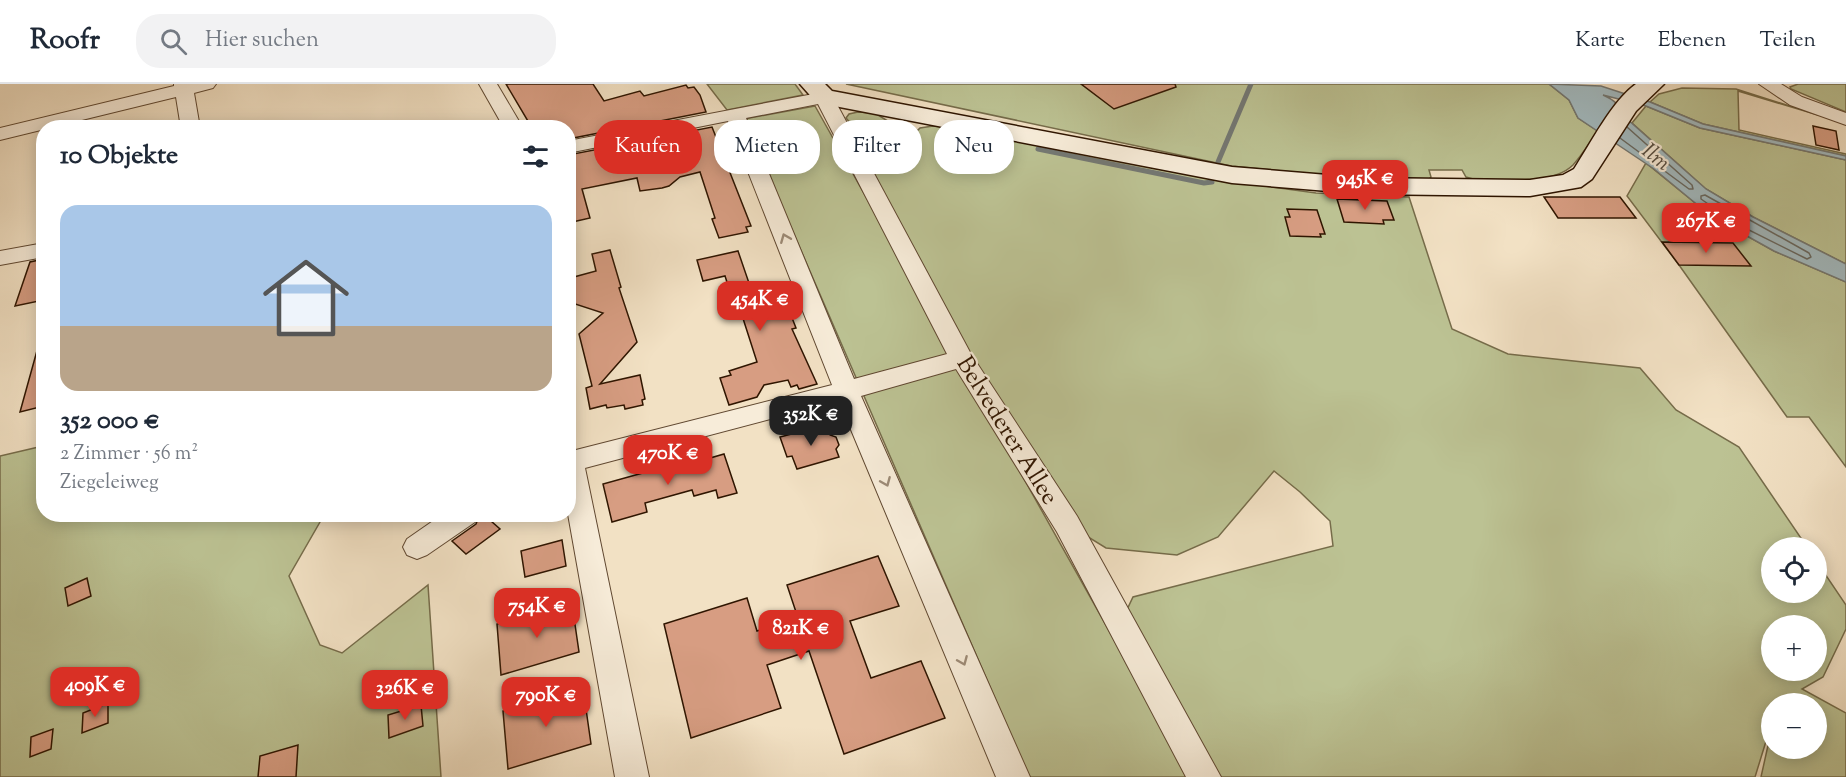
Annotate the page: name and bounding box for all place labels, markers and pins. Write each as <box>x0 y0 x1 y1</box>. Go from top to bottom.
pin: 945K € <box>1316 160 1414 211</box>
pin: 267K € <box>1657 203 1755 254</box>
pin: 454K € <box>711 281 809 332</box>
pin: 352K € <box>762 396 860 447</box>
pin: 470K € <box>619 435 717 486</box>
pin: 754K € <box>488 588 586 639</box>
pin: 821K € <box>752 610 850 661</box>
pin: 409K € <box>46 667 144 718</box>
pin: 326K € <box>356 670 454 721</box>
pin: 790K € <box>497 677 595 728</box>

